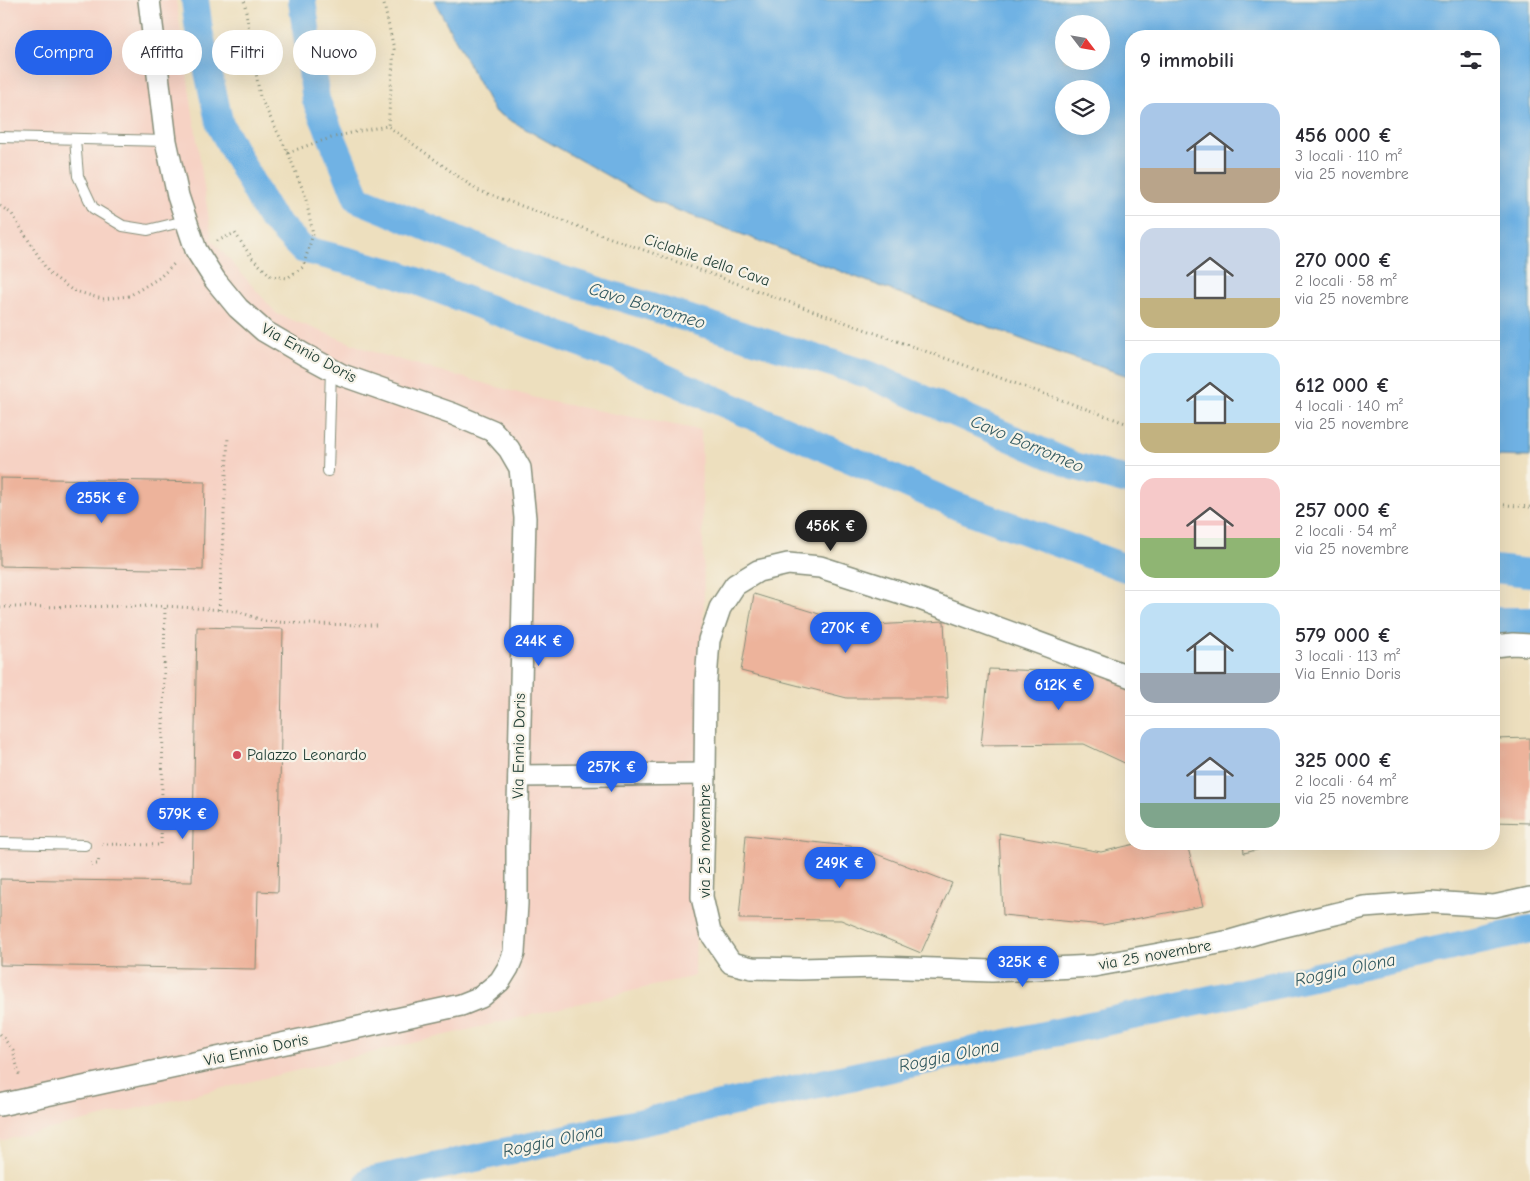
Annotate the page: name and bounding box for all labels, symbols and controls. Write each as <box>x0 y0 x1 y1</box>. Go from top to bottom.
north arrow <box>1055 15 1110 70</box>
map controls <box>1055 15 1110 135</box>
chip: Compra <box>15 30 112 75</box>
chip: Affitta <box>122 30 202 75</box>
chip: Filtri <box>212 30 283 75</box>
chip: Nuovo <box>293 30 376 75</box>
icon: filters <box>1457 46 1485 74</box>
text: 9 immobili <box>1140 48 1234 72</box>
button: layers <box>1055 80 1110 135</box>
icon: home <box>1180 123 1240 183</box>
text: 456 000 € <box>1295 123 1392 147</box>
text: 3 locali · 110 m² <box>1295 147 1402 165</box>
text: via 25 novembre <box>1295 165 1409 183</box>
street label: Ciclabile della Cava <box>642 230 772 290</box>
icon: home <box>1180 248 1240 308</box>
text: 270 000 € <box>1295 248 1392 272</box>
text: 2 locali · 58 m² <box>1295 272 1397 290</box>
water label: Cavo Borromeo <box>586 278 708 334</box>
text: via 25 novembre <box>1295 290 1409 308</box>
street label: Via Ennio Doris <box>258 319 360 387</box>
icon: home <box>1180 373 1240 433</box>
text: 612 000 € <box>1295 373 1390 397</box>
text: 4 locali · 140 m² <box>1295 397 1403 415</box>
water label: Cavo Borromeo <box>967 411 1087 477</box>
text: via 25 novembre <box>1295 415 1409 433</box>
pin: 255K € <box>61 482 143 524</box>
text: 255K € <box>77 489 127 507</box>
icon: home <box>1180 498 1240 558</box>
text: 257 000 € <box>1295 498 1392 522</box>
pin: 456K € <box>790 510 872 552</box>
text: 456K € <box>806 517 856 535</box>
text: 2 locali · 54 m² <box>1295 522 1396 540</box>
text: via 25 novembre <box>1295 540 1409 558</box>
pin: 270K € <box>805 612 887 654</box>
text: 270K € <box>821 619 871 637</box>
icon: home <box>1180 623 1240 683</box>
text: 579 000 € <box>1295 623 1392 647</box>
pin: 244K € <box>498 624 580 667</box>
text: 244K € <box>515 632 563 650</box>
text: 3 locali · 113 m² <box>1295 647 1400 665</box>
text: Via Ennio Doris <box>1295 665 1401 683</box>
pin: 612K € <box>1018 668 1100 711</box>
text: 612K € <box>1035 676 1083 694</box>
street label: Via Ennio Doris <box>509 693 529 799</box>
place label: Palazzo Leonardo <box>247 746 367 764</box>
icon: home <box>1180 748 1240 808</box>
text: 325 000 € <box>1295 748 1392 772</box>
marker: Palazzo Leonardo <box>231 749 243 761</box>
pin: 257K € <box>571 750 653 793</box>
text: 257K € <box>587 758 637 776</box>
text: 2 locali · 64 m² <box>1295 772 1396 790</box>
street label: via 25 novembre <box>696 784 714 899</box>
text: via 25 novembre <box>1295 790 1409 808</box>
pin: 579K € <box>142 798 224 840</box>
text: 579K € <box>158 805 208 823</box>
pin: 249K € <box>799 846 881 889</box>
text: 249K € <box>815 854 865 872</box>
street label: via 25 novembre <box>1096 936 1213 974</box>
pin: 325K € <box>982 946 1064 988</box>
water label: Roggia Olona <box>1293 949 1397 991</box>
text: 325K € <box>998 953 1048 971</box>
street label: Via Ennio Doris <box>202 1030 310 1070</box>
water label: Roggia Olona <box>897 1035 1001 1077</box>
water label: Roggia Olona <box>501 1120 605 1162</box>

